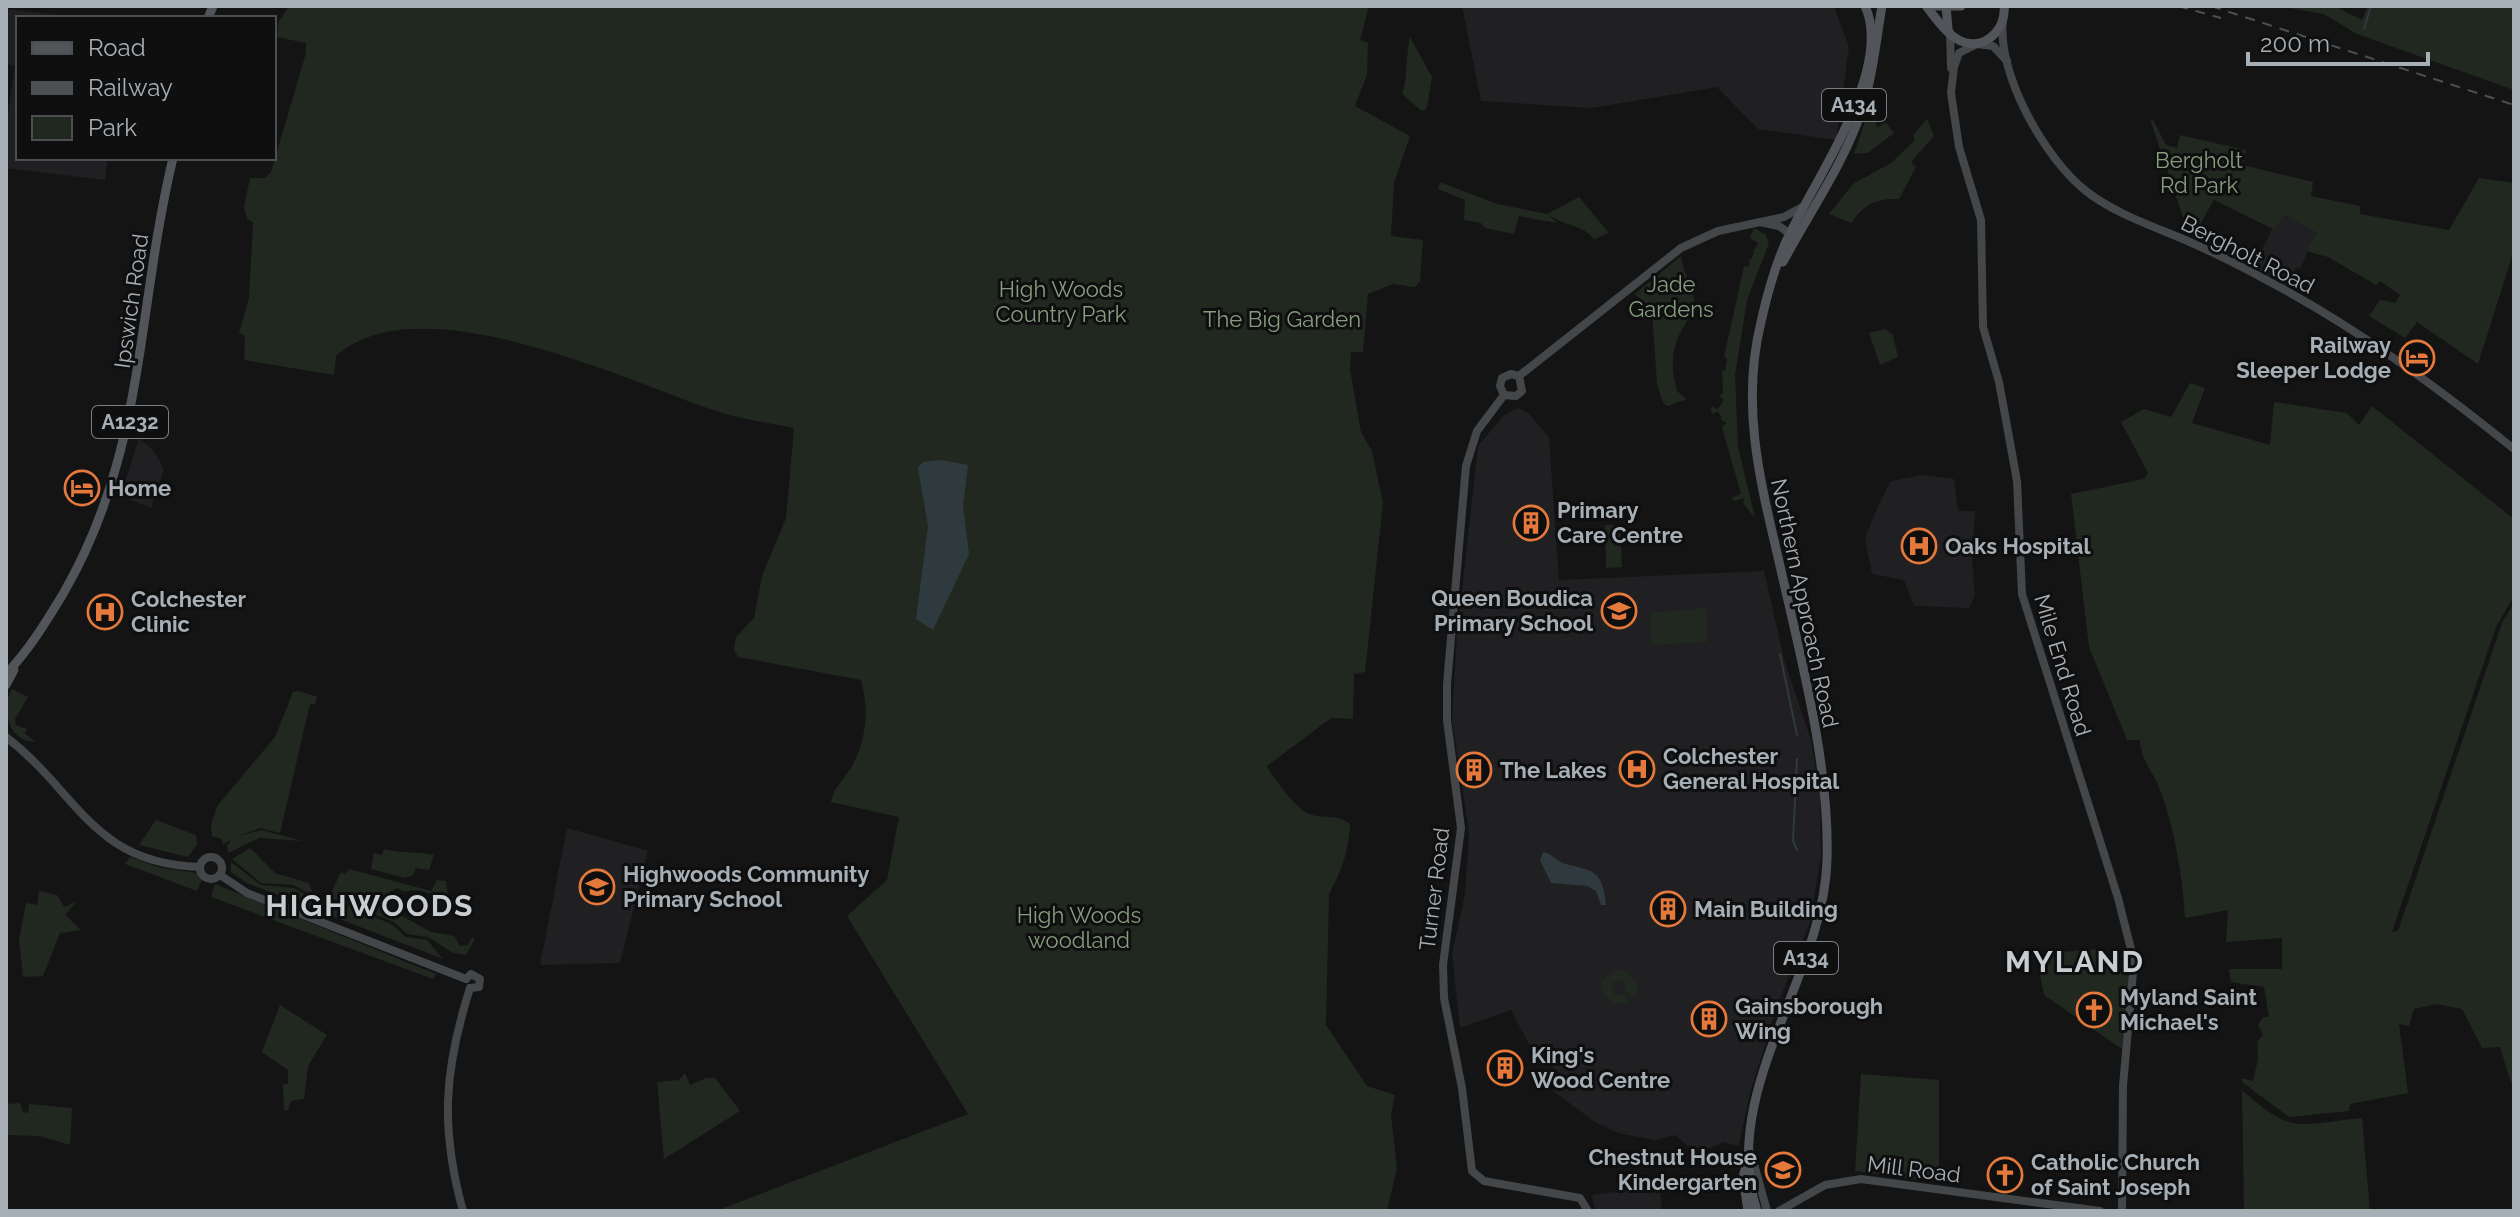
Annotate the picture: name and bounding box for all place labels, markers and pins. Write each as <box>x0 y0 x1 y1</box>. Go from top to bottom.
place label: Railway Sleeper Lodge <box>2236 332 2391 383</box>
hotel icon: Railway Sleeper Lodge <box>2398 339 2436 377</box>
hotel icon: Home <box>63 469 101 507</box>
place label: Home <box>108 475 171 501</box>
place label: Primary Care Centre <box>1557 497 1683 548</box>
building icon: Primary Care Centre <box>1512 504 1550 542</box>
hospital icon: Oaks Hospital <box>1900 527 1938 565</box>
place label: Oaks Hospital <box>1945 533 2092 559</box>
place label: Queen Boudica Primary School <box>1431 585 1594 636</box>
place label: Colchester Clinic <box>131 586 247 637</box>
school or university icon: Queen Boudica Primary School <box>1600 592 1638 630</box>
hospital icon: Colchester Clinic <box>86 593 124 631</box>
place label: Colchester General Hospital <box>1663 743 1840 794</box>
hospital icon: Colchester General Hospital <box>1618 750 1656 788</box>
building icon: The Lakes <box>1455 751 1493 789</box>
place label: The Lakes <box>1500 757 1607 783</box>
place label: Highwoods Community Primary School <box>623 861 869 912</box>
school or university icon: Highwoods Community Primary School <box>578 868 616 906</box>
building icon: Main Building <box>1649 890 1687 928</box>
place label: Main Building <box>1694 896 1838 922</box>
place label: Myland Saint Michael's <box>2120 984 2257 1035</box>
church icon: Myland Saint Michael's <box>2075 991 2113 1029</box>
place label: Gainsborough Wing <box>1735 993 1883 1044</box>
building icon: Gainsborough Wing <box>1690 1000 1728 1038</box>
place label: King's Wood Centre <box>1531 1042 1670 1093</box>
building icon: King's Wood Centre <box>1486 1049 1524 1087</box>
place label: Chestnut House Kindergarten <box>1588 1144 1757 1195</box>
place label: Catholic Church of Saint Joseph <box>2031 1149 2200 1200</box>
school or university icon: Chestnut House Kindergarten <box>1764 1151 1802 1189</box>
church icon: Catholic Church of Saint Joseph <box>1986 1156 2024 1194</box>

